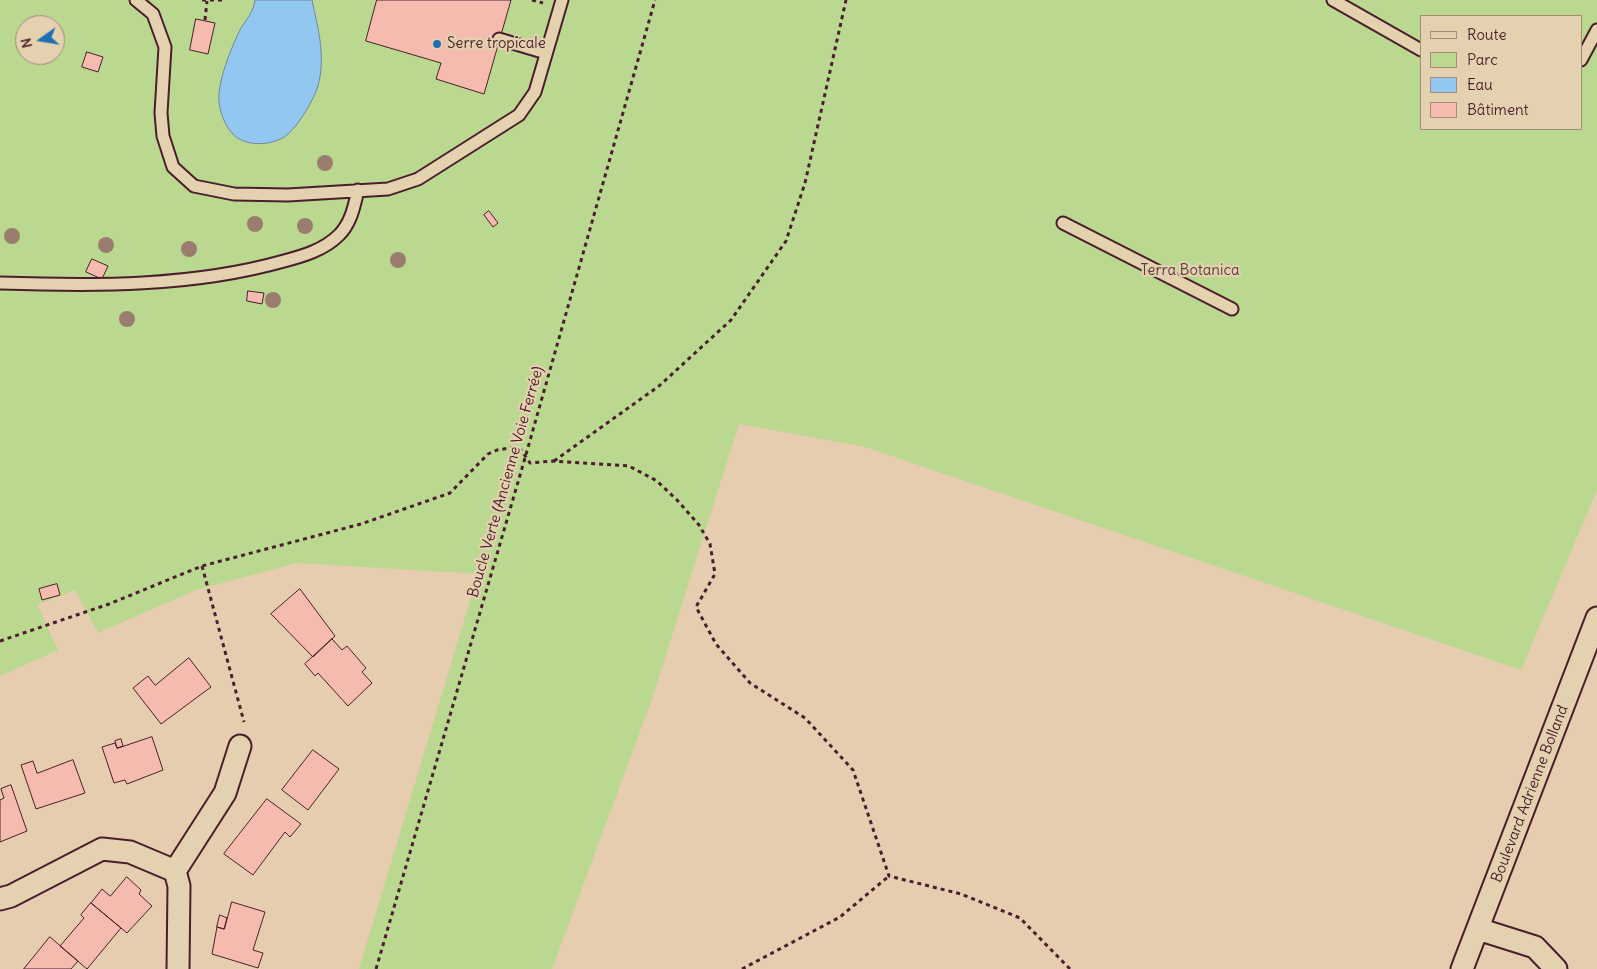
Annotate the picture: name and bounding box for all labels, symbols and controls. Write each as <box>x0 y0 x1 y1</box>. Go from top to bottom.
north arrow <box>15 15 65 65</box>
legend <box>1420 15 1582 130</box>
text: Route <box>1467 25 1507 44</box>
place label: Serre tropicale <box>447 35 546 53</box>
text: N <box>16 36 36 50</box>
marker: Serre tropicale <box>431 38 443 50</box>
text: Parc <box>1467 50 1498 69</box>
text: Eau <box>1467 75 1493 94</box>
text: Bâtiment <box>1467 100 1529 119</box>
park label: Terra Botanica <box>1141 262 1239 280</box>
street label: Boucle Verte (Ancienne Voie Ferrée) <box>464 364 548 600</box>
street label: Boulevard Adrienne Bolland <box>1488 703 1572 885</box>

